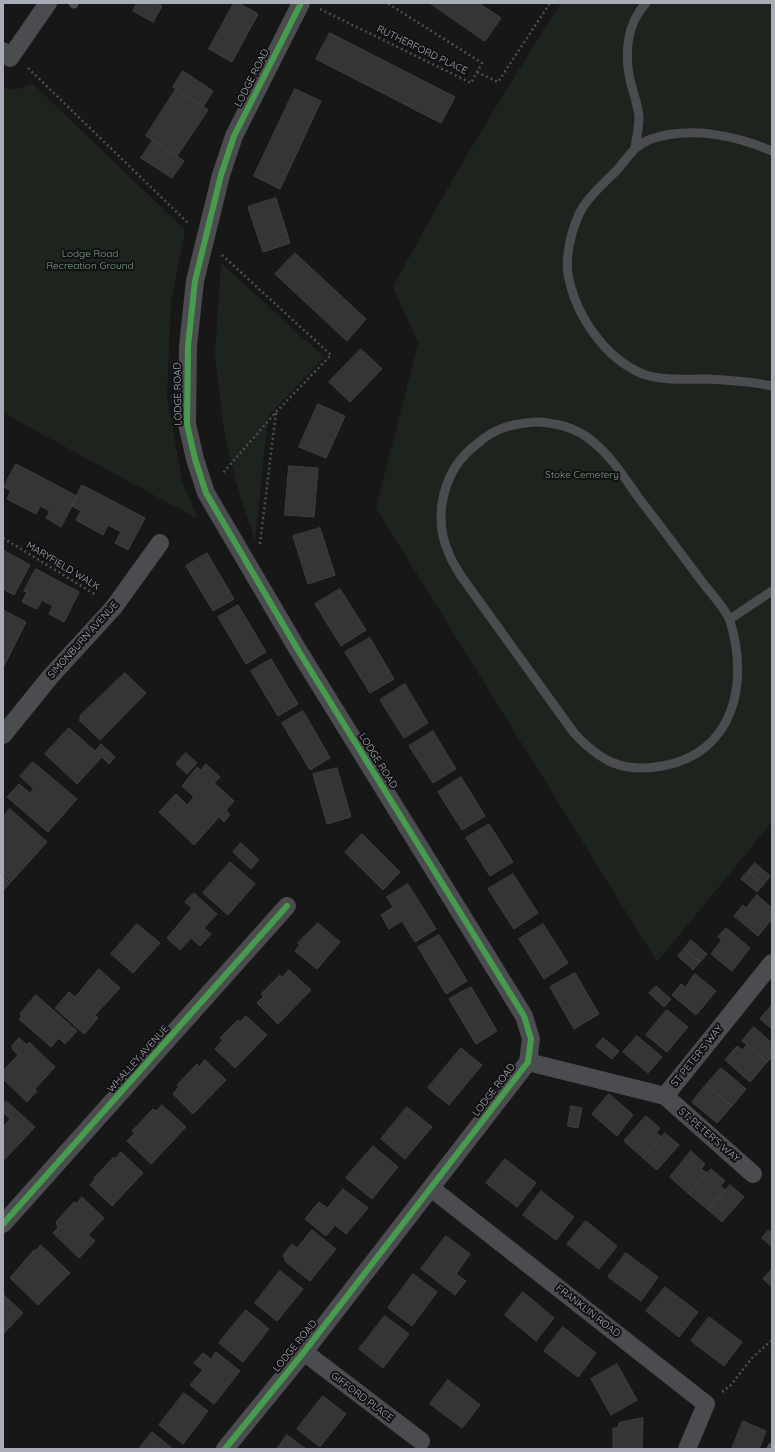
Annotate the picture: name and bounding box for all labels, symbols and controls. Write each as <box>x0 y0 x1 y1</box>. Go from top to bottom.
street label: RUTHERFORD PLACE <box>375 23 469 77</box>
street label: LODGE ROAD <box>232 47 272 109</box>
park label: Lodge Road Recreation Ground <box>46 248 134 272</box>
street label: LODGE ROAD <box>171 362 185 426</box>
park label: Stoke Cemetery <box>545 469 619 481</box>
street label: MARYFIELD WALK <box>24 539 102 593</box>
street label: SIMONBURN AVENUE <box>45 599 121 681</box>
street label: LODGE ROAD <box>356 731 400 791</box>
street label: WHALLEY AVENUE <box>105 1023 171 1095</box>
street label: ST PETER'S WAY <box>668 1023 726 1089</box>
street label: LODGE ROAD <box>470 1061 518 1119</box>
street label: ST. PETER'S WAY <box>676 1105 742 1165</box>
street label: FRANKLIN ROAD <box>553 1282 623 1340</box>
street label: LODGE ROAD <box>270 1318 320 1374</box>
street label: GIFFORD PLACE <box>328 1370 396 1424</box>

